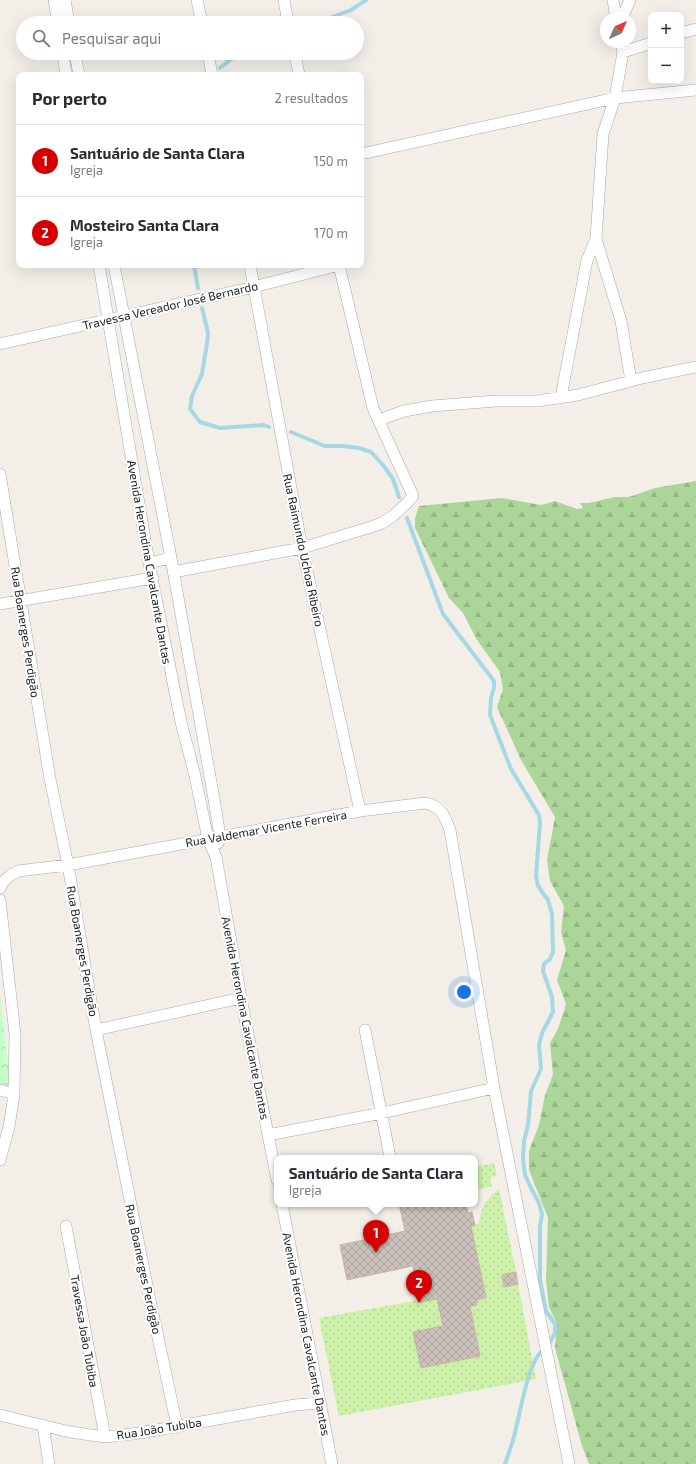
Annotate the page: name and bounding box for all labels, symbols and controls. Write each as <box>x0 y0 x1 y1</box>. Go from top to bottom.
north arrow <box>600 12 636 48</box>
map controls <box>648 12 684 84</box>
button: + <box>648 12 684 48</box>
search box <box>16 16 364 60</box>
icon: search <box>30 27 52 49</box>
text: Pesquisar aqui <box>62 29 161 47</box>
button: − <box>648 48 684 84</box>
text: Por perto <box>32 88 107 108</box>
text: 2 resultados <box>274 90 348 106</box>
text: Santuário de Santa Clara <box>70 144 245 162</box>
text: 1 <box>42 153 48 169</box>
text: 150 m <box>314 153 348 169</box>
text: Igreja <box>70 162 103 178</box>
text: Mosteiro Santa Clara <box>70 216 219 234</box>
text: 2 <box>41 225 49 241</box>
text: 170 m <box>314 225 348 241</box>
text: Igreja <box>70 234 103 250</box>
street label: Travessa Vereador José Bernardo <box>81 278 259 332</box>
street label: Avenida Herondina Cavalcante Dantas <box>125 459 175 665</box>
street label: Rua Raimundo Uchoa Ribeiro <box>281 472 327 628</box>
street label: Rua Boanerges Perdigão <box>9 565 43 699</box>
street label: Rua Valdemar Vicente Ferreira <box>184 807 348 849</box>
street label: Rua Boanerges Perdigão <box>65 885 101 1018</box>
street label: Avenida Herondina Cavalcante Dantas <box>219 915 273 1121</box>
your location <box>454 982 474 1002</box>
popup <box>274 1155 478 1207</box>
text: Santuário de Santa Clara <box>289 1164 463 1182</box>
text: Igreja <box>289 1182 322 1198</box>
street label: Rua Boanerges Perdigão <box>123 1203 165 1335</box>
pin: 1 <box>363 1220 389 1253</box>
street label: Avenida Herondina Cavalcante Dantas <box>280 1231 334 1437</box>
pin: 2 <box>406 1270 432 1303</box>
street label: Travessa João Tubiba <box>68 1274 102 1388</box>
street label: Rua João Tubiba <box>115 1414 203 1442</box>

